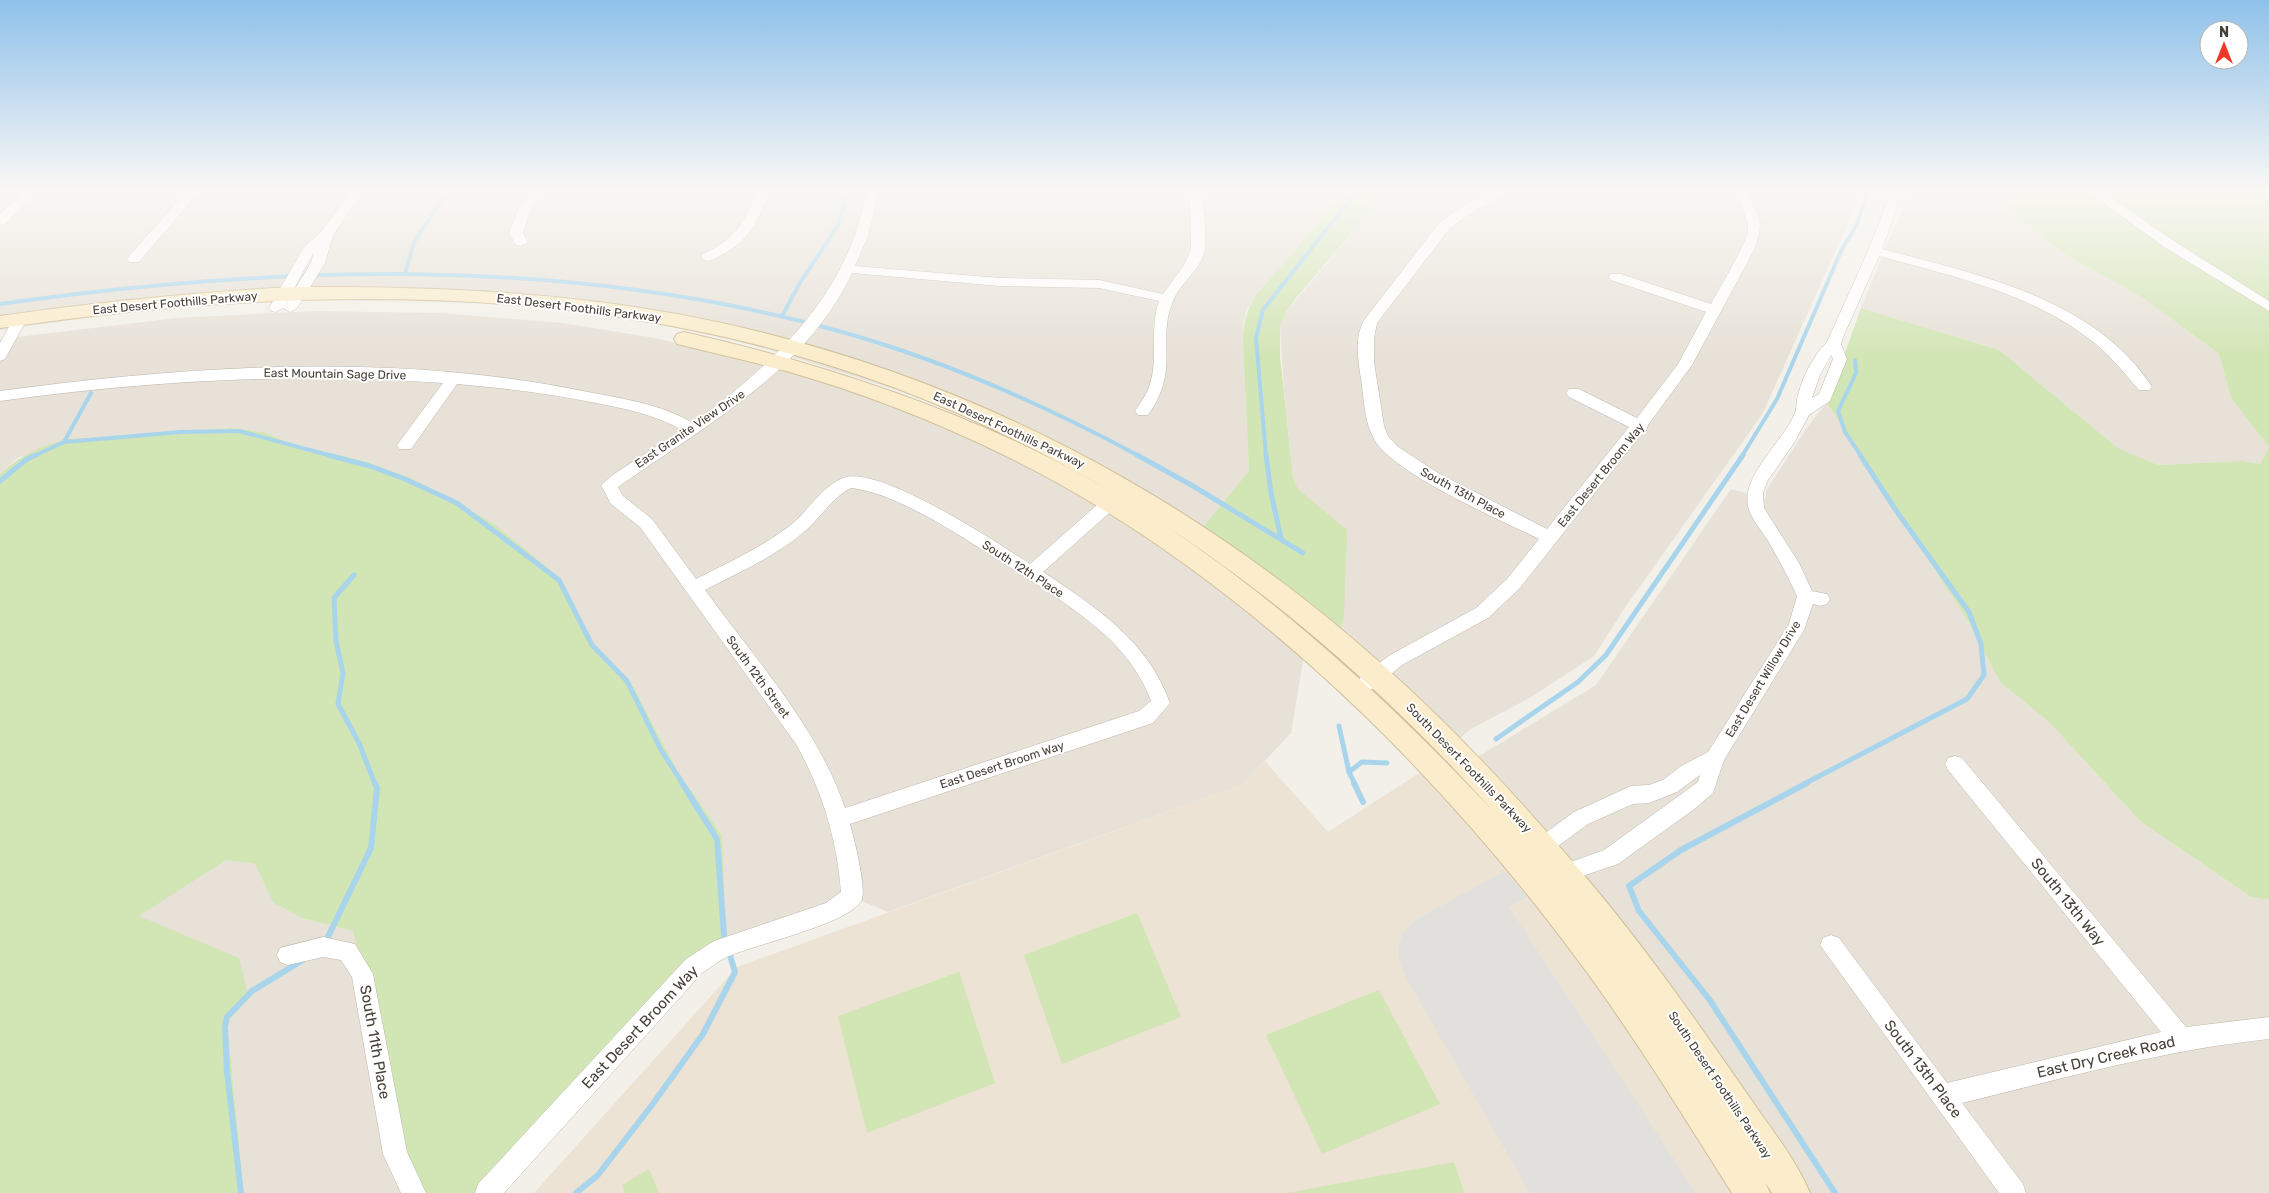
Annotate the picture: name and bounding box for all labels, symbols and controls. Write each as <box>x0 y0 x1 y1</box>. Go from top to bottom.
north arrow <box>2199 20 2249 70</box>
text: N <box>2219 24 2229 41</box>
street label: East Desert Foothills Parkway <box>92 289 258 317</box>
street label: East Desert Foothills Parkway <box>496 291 662 325</box>
street label: East Mountain Sage Drive <box>264 366 407 382</box>
street label: East Granite View Drive <box>632 387 748 471</box>
street label: East Desert Foothills Parkway <box>931 389 1087 471</box>
street label: East Desert Broom Way <box>1555 420 1648 530</box>
street label: South 13th Place <box>1418 465 1508 521</box>
street label: South 12th Place <box>980 537 1067 601</box>
street label: East Desert Willow Drive <box>1723 618 1804 740</box>
street label: South 12th Street <box>723 633 793 721</box>
street label: South Desert Foothills Parkway <box>1403 700 1535 836</box>
street label: East Desert Broom Way <box>938 738 1066 792</box>
street label: South 13th Way <box>2027 855 2109 949</box>
street label: East Desert Broom Way <box>578 962 702 1092</box>
street label: South 11th Place <box>356 984 394 1100</box>
street label: South Desert Foothills Parkway <box>1665 1009 1775 1162</box>
street label: South 13th Place <box>1880 1016 1966 1122</box>
street label: East Dry Creek Road <box>2035 1032 2177 1082</box>

